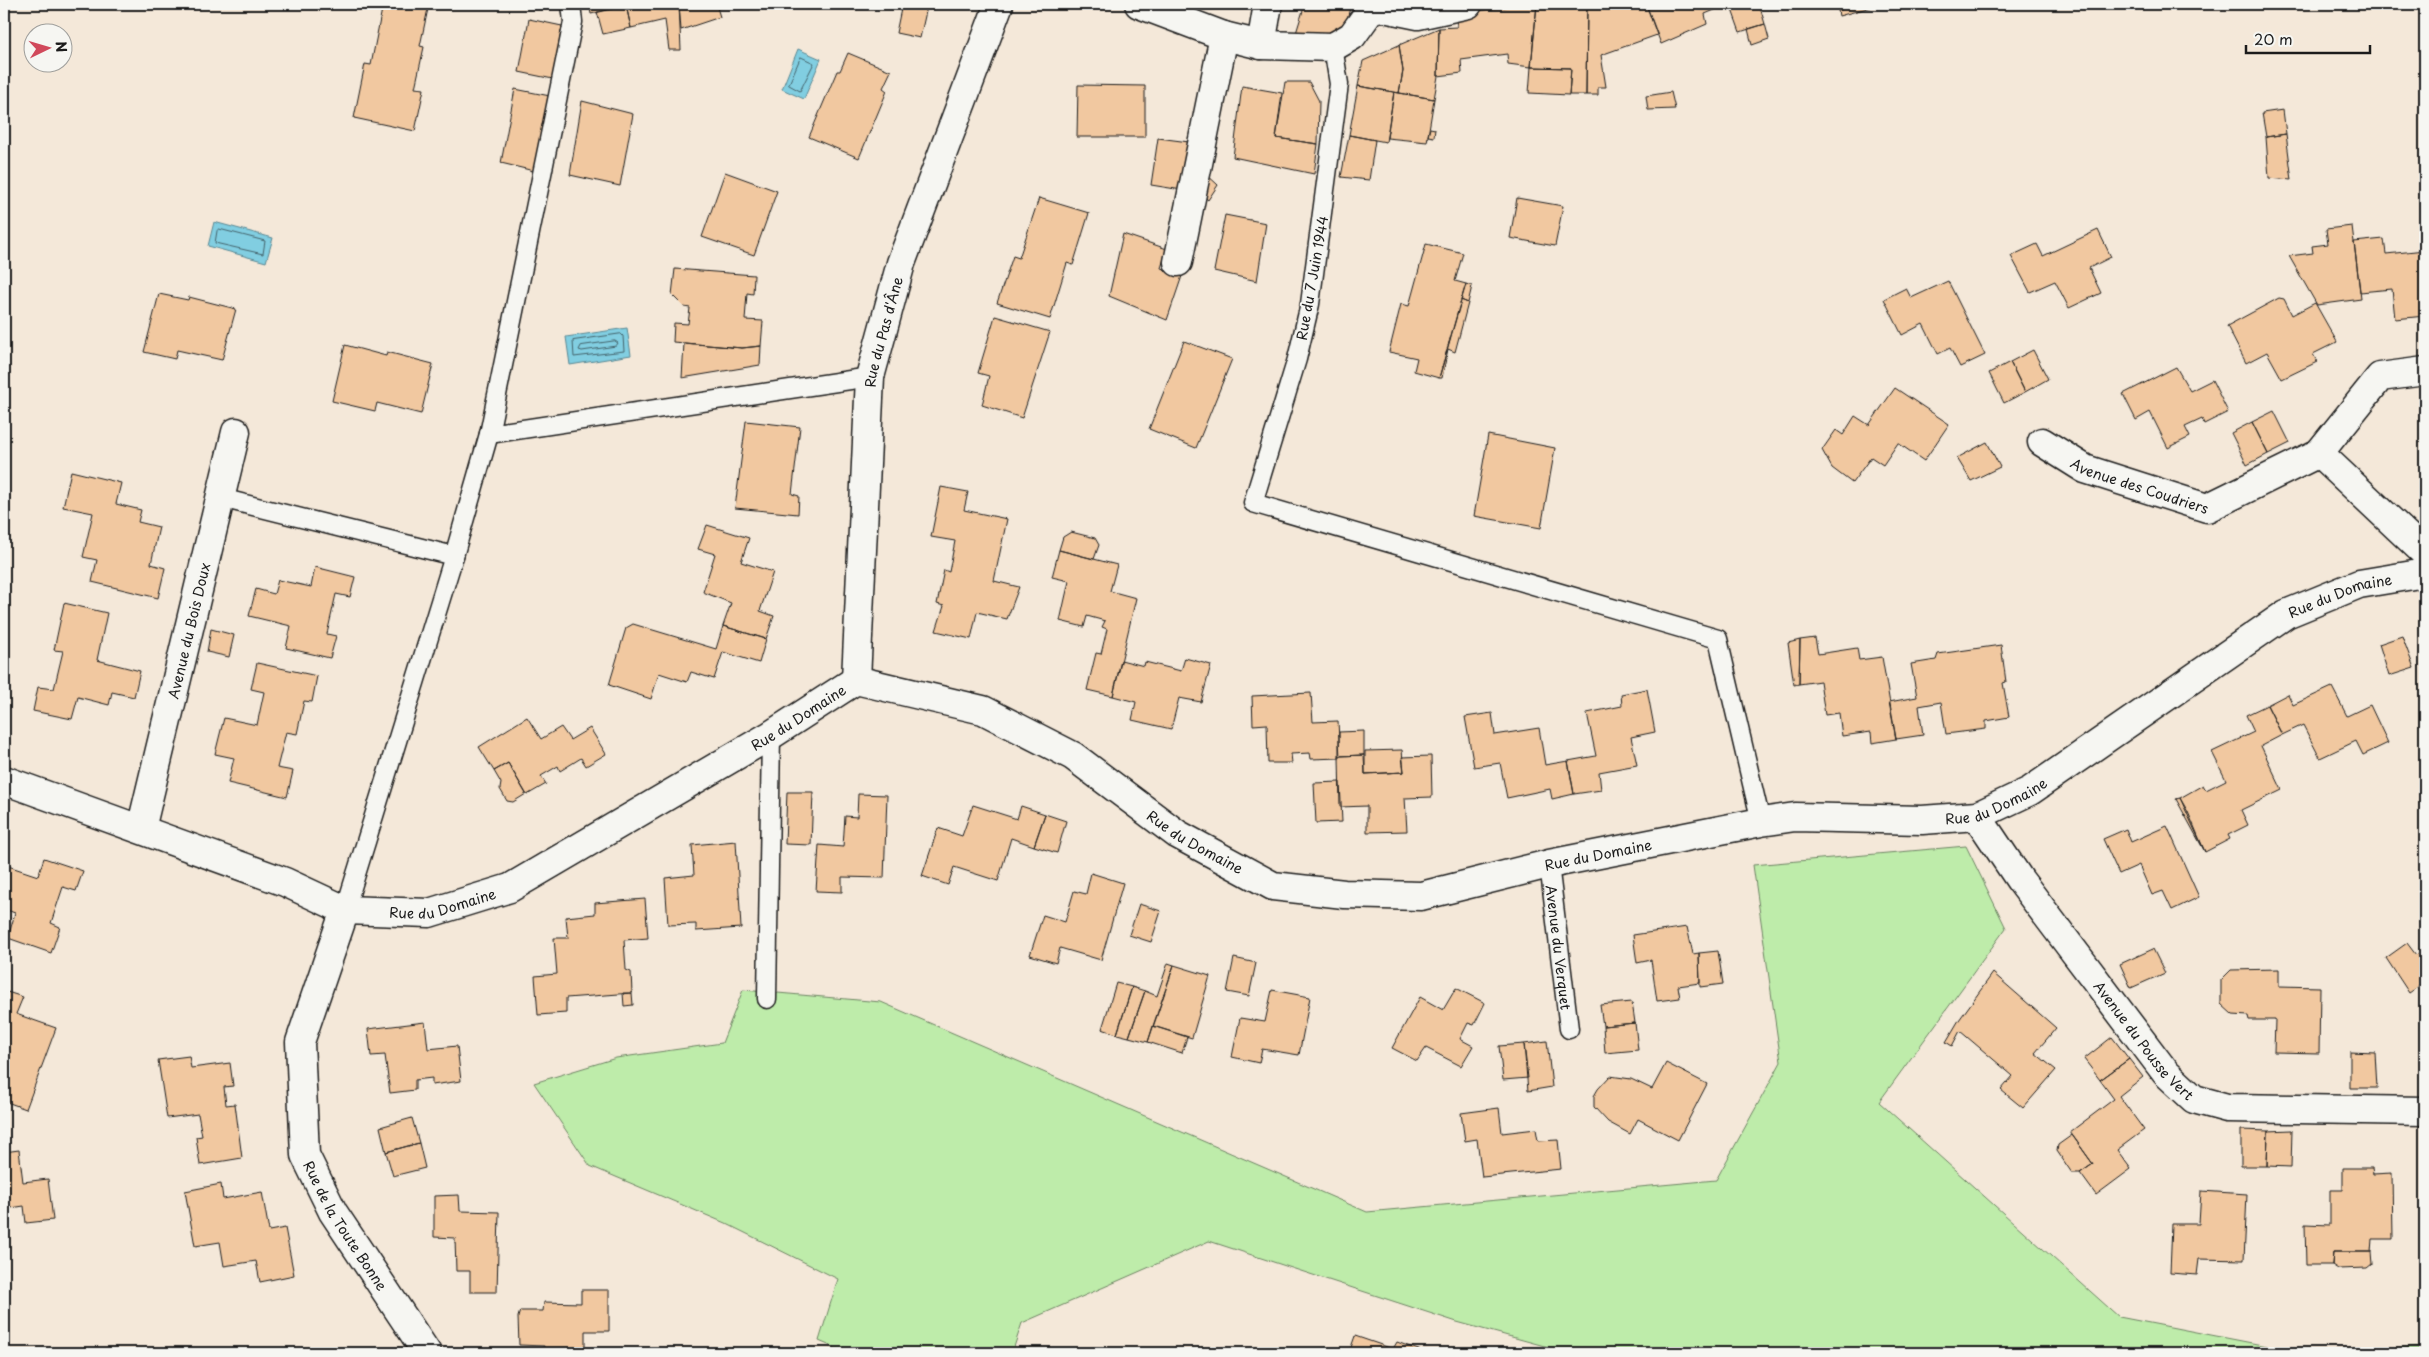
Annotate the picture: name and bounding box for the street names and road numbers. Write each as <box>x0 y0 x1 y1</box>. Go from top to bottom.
street label: Rue du 7 Juin 1944 <box>1291 214 1333 342</box>
street label: Rue du Pas d'Âne <box>859 274 907 388</box>
street label: Avenue des Coudriers <box>2067 452 2211 518</box>
street label: Avenue du Bois Doux <box>162 560 215 701</box>
street label: Rue du Domaine <box>2285 568 2394 623</box>
street label: Rue du Domaine <box>747 679 850 755</box>
street label: Rue du Domaine <box>1944 772 2051 829</box>
street label: Rue du Domaine <box>1143 805 1247 879</box>
street label: Rue du Domaine <box>1543 833 1654 875</box>
street label: Rue du Domaine <box>389 882 498 924</box>
street label: Avenue du Verquet <box>1541 884 1577 1011</box>
street label: Avenue du Pousse Vert <box>2089 976 2199 1105</box>
street label: Rue de la Toute Bonne <box>299 1157 393 1295</box>

